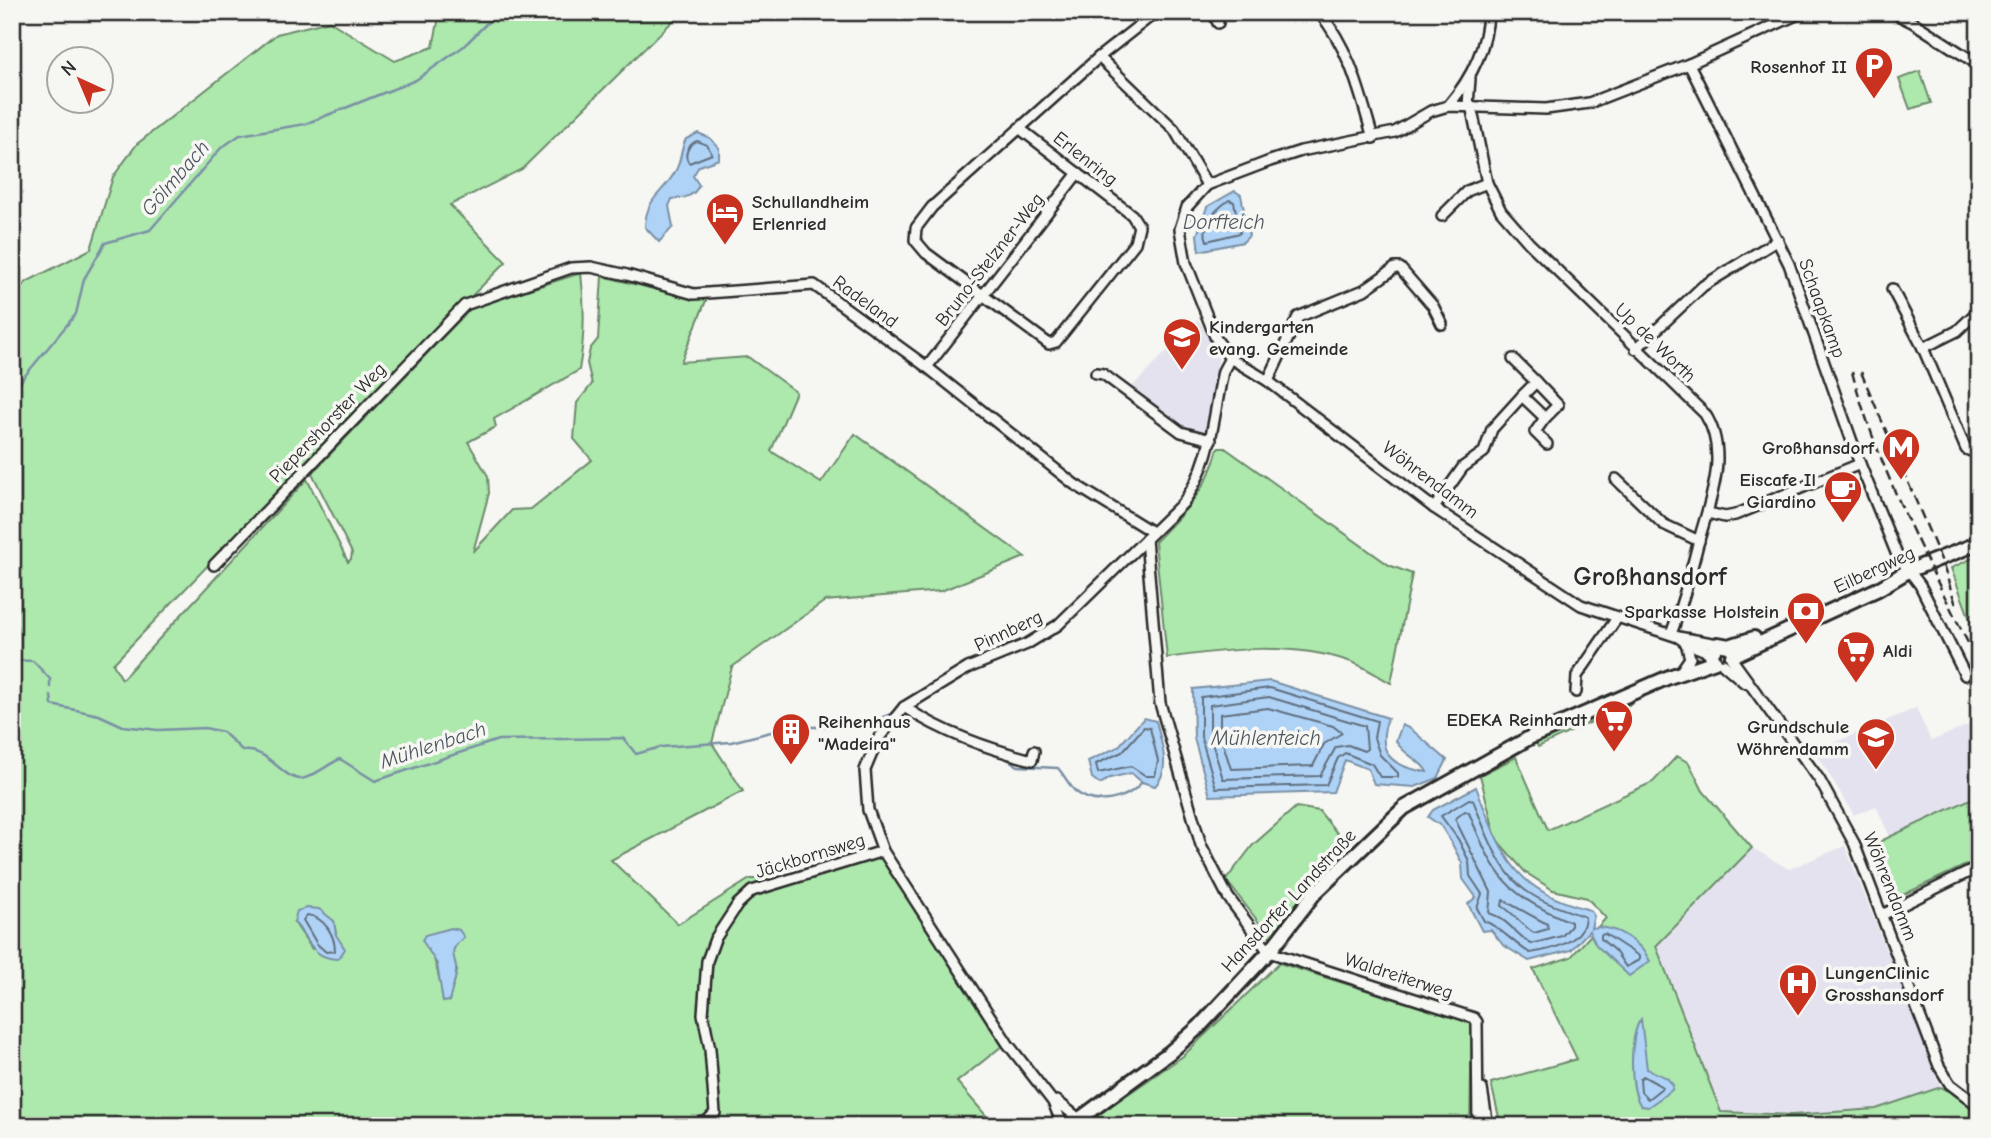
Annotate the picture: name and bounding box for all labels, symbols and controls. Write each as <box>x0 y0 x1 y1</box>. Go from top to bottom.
parking icon: Rosenhof II <box>1853 45 1895 100</box>
north arrow <box>46 46 116 116</box>
text: N <box>57 56 81 81</box>
place label: Rosenhof II <box>1750 56 1847 78</box>
street label: Erlenring <box>1049 127 1122 191</box>
water label: Gölmbach <box>136 136 214 220</box>
street label: Bruno-Stelzner-Weg <box>931 189 1049 331</box>
hotel icon: Schullandheim Erlenried <box>704 191 746 246</box>
place label: Schullandheim Erlenried <box>752 191 869 235</box>
water label: Dorfteich <box>1183 210 1265 234</box>
street label: Schaapkamp <box>1794 256 1850 361</box>
street label: Radeland <box>829 271 902 333</box>
street label: Up de Worth <box>1610 299 1701 387</box>
school or university icon: Kindergarten evang. Gemeinde <box>1161 316 1203 371</box>
place label: Kindergarten evang. Gemeinde <box>1209 316 1348 360</box>
street label: Piepershorster Weg <box>265 358 391 487</box>
metro station icon: Großhansdorf <box>1880 426 1922 481</box>
street label: Wöhrendamm <box>1378 437 1483 523</box>
place label: Großhansdorf <box>1762 437 1875 459</box>
place label: Eiscafe Il Giardino <box>1739 469 1816 513</box>
cafe icon: Eiscafe Il Giardino <box>1822 469 1864 524</box>
street label: Eilbergweg <box>1830 541 1919 598</box>
district label: Großhansdorf <box>1573 562 1728 592</box>
bank icon: Sparkasse Holstein <box>1785 590 1827 645</box>
place label: Sparkasse Holstein <box>1625 601 1779 623</box>
street label: Pinnberg <box>971 606 1046 656</box>
supermarket icon: Aldi <box>1835 629 1877 684</box>
place label: Aldi <box>1883 640 1913 662</box>
supermarket icon: EDEKA Reinhardt <box>1593 698 1635 753</box>
place label: EDEKA Reinhardt <box>1446 709 1588 731</box>
building icon: Reihenhaus "Madeira" <box>770 711 812 766</box>
place label: Reihenhaus "Madeira" <box>818 711 910 755</box>
place label: Grundschule Wöhrendamm <box>1737 716 1849 760</box>
school or university icon: Grundschule Wöhrendamm <box>1855 716 1897 771</box>
water label: Mühlenbach <box>376 717 489 774</box>
water label: Mühlenteich <box>1210 726 1321 750</box>
street label: Hansdorfer Landstraße <box>1217 825 1361 977</box>
street label: Jäckbornsweg <box>753 829 868 883</box>
street label: Wöhrendamm <box>1858 829 1922 944</box>
street label: Waldreiterweg <box>1342 948 1456 1004</box>
hospital icon: LungenClinic Grosshansdorf <box>1777 962 1819 1017</box>
place label: LungenClinic Grosshansdorf <box>1825 962 1944 1006</box>

